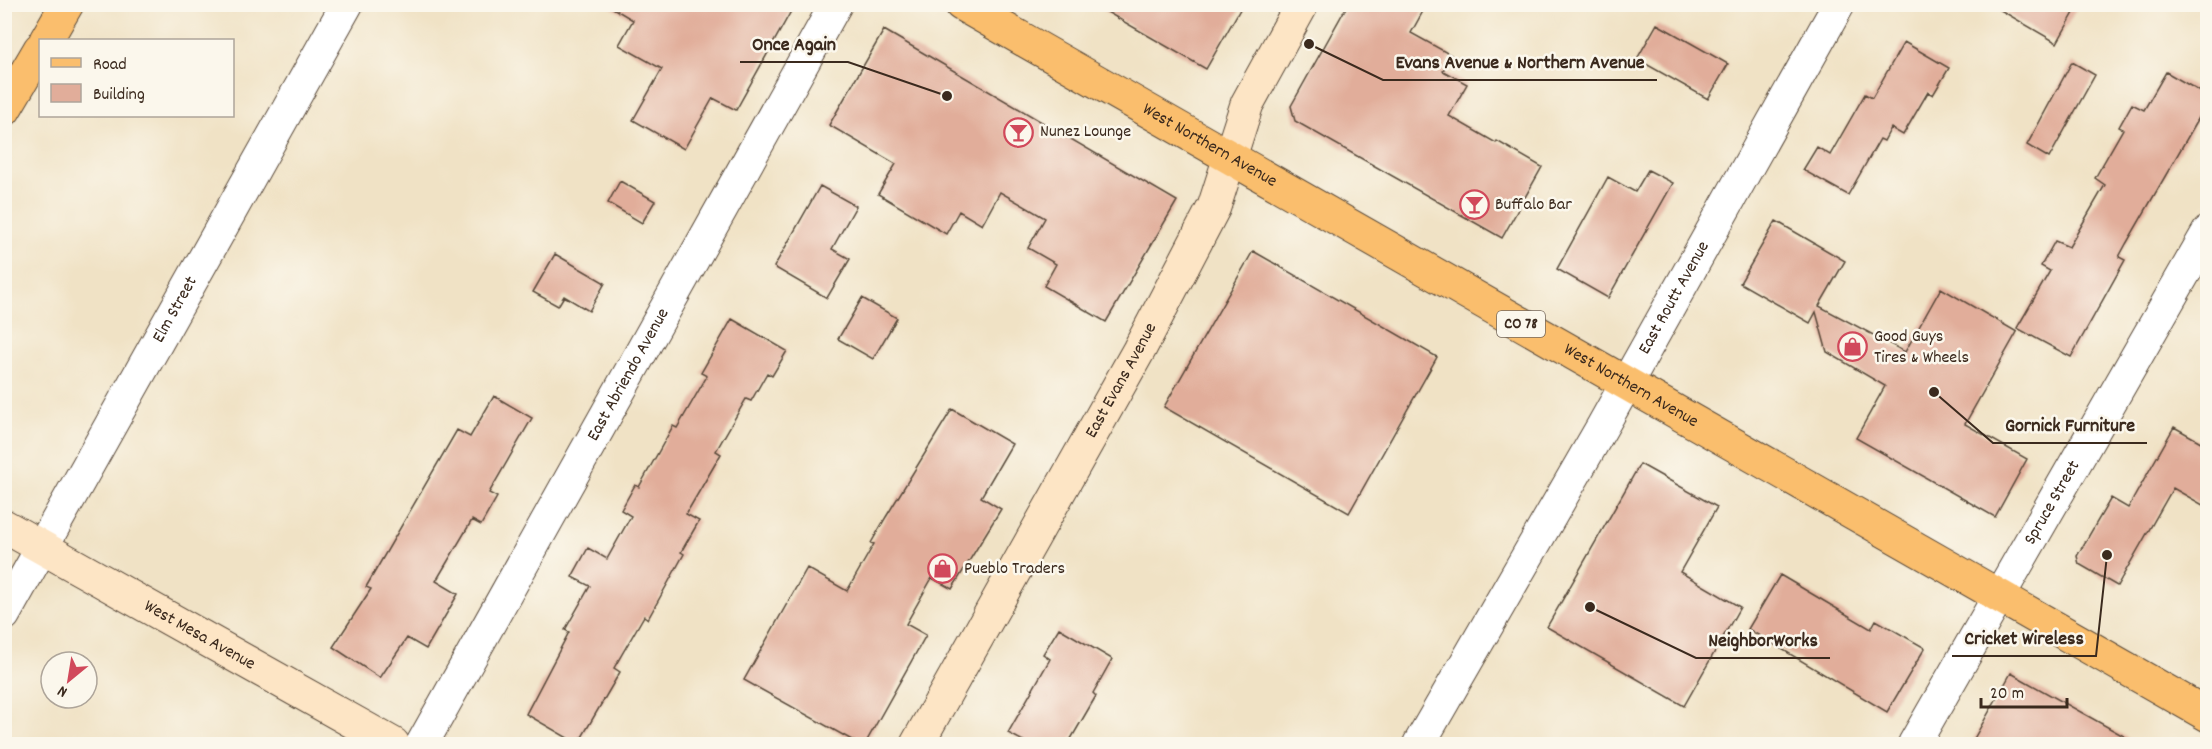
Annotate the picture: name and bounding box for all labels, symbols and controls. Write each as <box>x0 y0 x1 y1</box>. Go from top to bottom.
callout: Once Again <box>740 24 848 62</box>
text: Once Again <box>752 32 836 60</box>
legend <box>39 39 234 117</box>
callout: Evans Avenue & Northern Avenue <box>1383 42 1657 80</box>
text: Evans Avenue & Northern Avenue <box>1395 50 1645 78</box>
text: Road <box>93 53 127 78</box>
text: Building <box>93 83 145 108</box>
street label: West Northern Avenue <box>1137 97 1282 194</box>
bar icon: Nunez Lounge <box>1003 116 1035 148</box>
place label: Nunez Lounge <box>1040 120 1131 145</box>
bar icon: Buffalo Bar <box>1458 189 1490 221</box>
place label: Buffalo Bar <box>1495 193 1572 218</box>
street label: East Routt Avenue <box>1633 237 1716 359</box>
street label: Elm Street <box>147 272 204 348</box>
street label: East Abriendo Avenue <box>581 304 676 446</box>
road number: CO 78 <box>1497 311 1545 337</box>
street label: East Evans Avenue <box>1079 318 1164 443</box>
place label: Good Guys Tires & Wheels <box>1874 325 1969 371</box>
shop icon: Good Guys Tires & Wheels <box>1837 331 1869 363</box>
street label: West Northern Avenue <box>1559 338 1703 434</box>
callout: Gornick Furniture <box>1993 405 2147 443</box>
text: Gornick Furniture <box>2005 413 2135 441</box>
street label: Spruce Street <box>2018 456 2087 550</box>
shop icon: Pueblo Traders <box>927 553 959 585</box>
place label: Pueblo Traders <box>964 557 1065 582</box>
street label: West Mesa Avenue <box>139 594 260 677</box>
callout: Cricket Wireless <box>1952 618 2096 656</box>
callout: NeighborWorks <box>1696 620 1830 658</box>
text: Cricket Wireless <box>1964 626 2084 654</box>
text: NeighborWorks <box>1708 628 1818 656</box>
north arrow <box>39 650 99 710</box>
scale bar <box>1981 671 2066 709</box>
text: N <box>53 679 72 703</box>
text: 20 m <box>1990 682 2024 707</box>

